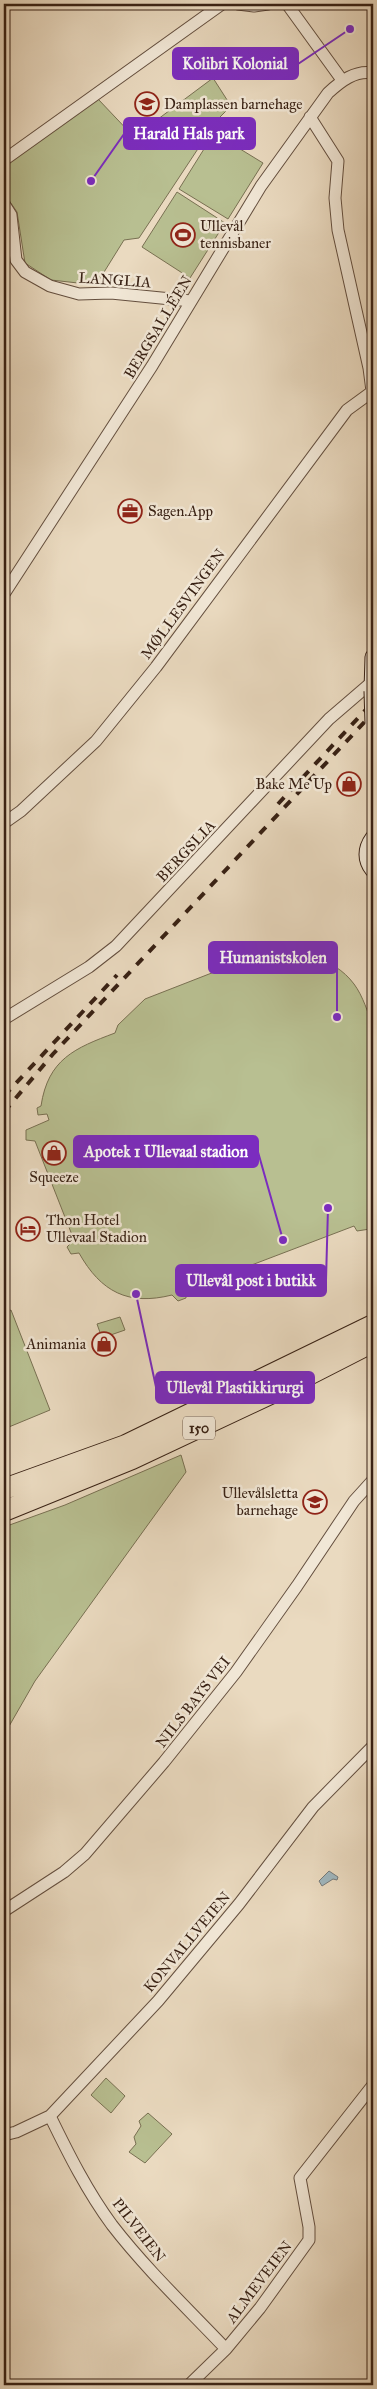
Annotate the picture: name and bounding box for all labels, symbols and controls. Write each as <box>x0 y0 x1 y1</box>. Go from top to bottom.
callout: Kolibri Kolonial <box>173 48 298 79</box>
text: Kolibri Kolonial <box>182 54 288 73</box>
school or university icon: Damplassen barnehage <box>134 91 160 117</box>
place label: Damplassen barnehage <box>164 95 303 113</box>
callout: Harald Hals park <box>124 118 255 149</box>
text: Harald Hals park <box>133 124 245 144</box>
place label: Ullevål tennisbaner <box>200 217 271 252</box>
sports icon: Ullevål tennisbaner <box>170 222 196 248</box>
street label: LANGLIA <box>78 268 152 292</box>
street label: BERGSALLÉEN <box>119 272 196 382</box>
office icon: Sagen.App <box>117 498 143 524</box>
place label: Sagen.App <box>148 502 213 520</box>
street label: MØLLESVINGEN <box>137 545 229 663</box>
shop icon: Bake Me Up <box>336 771 362 797</box>
place label: Bake Me Up <box>256 775 332 793</box>
street label: BERGSLIA <box>153 816 219 886</box>
callout: Humanistskolen <box>209 942 337 973</box>
text: Humanistskolen <box>219 948 327 967</box>
callout: Apotek 1 Ullevaal stadion <box>74 1136 258 1167</box>
shop icon: Squeeze <box>41 1140 67 1166</box>
text: Apotek 1 Ullevaal stadion <box>83 1142 248 1162</box>
place label: Squeeze <box>29 1168 79 1187</box>
place label: Thon Hotel Ullevaal Stadion <box>46 1211 147 1246</box>
hotel icon: Thon Hotel Ullevaal Stadion <box>15 1216 41 1242</box>
callout: Ullevål post i butikk <box>176 1265 326 1296</box>
text: Ullevål post i butikk <box>186 1271 317 1291</box>
shop icon: Animania <box>91 1331 117 1357</box>
place label: Animania <box>25 1335 87 1353</box>
callout: Ullevål Plastikkirurgi <box>156 1372 314 1403</box>
text: Ullevål Plastikkirurgi <box>166 1378 305 1398</box>
road number: 150 <box>183 1416 215 1440</box>
place label: Ullevålsletta barnehage <box>222 1484 299 1519</box>
school or university icon: Ullevålsletta barnehage <box>302 1489 328 1515</box>
street label: NILS BAYS VEI <box>152 1653 234 1751</box>
street label: KONVALLVEIEN <box>140 1888 234 1996</box>
street label: PILVEIEN <box>109 2195 170 2266</box>
street label: ALMEVEIEN <box>222 2237 296 2327</box>

